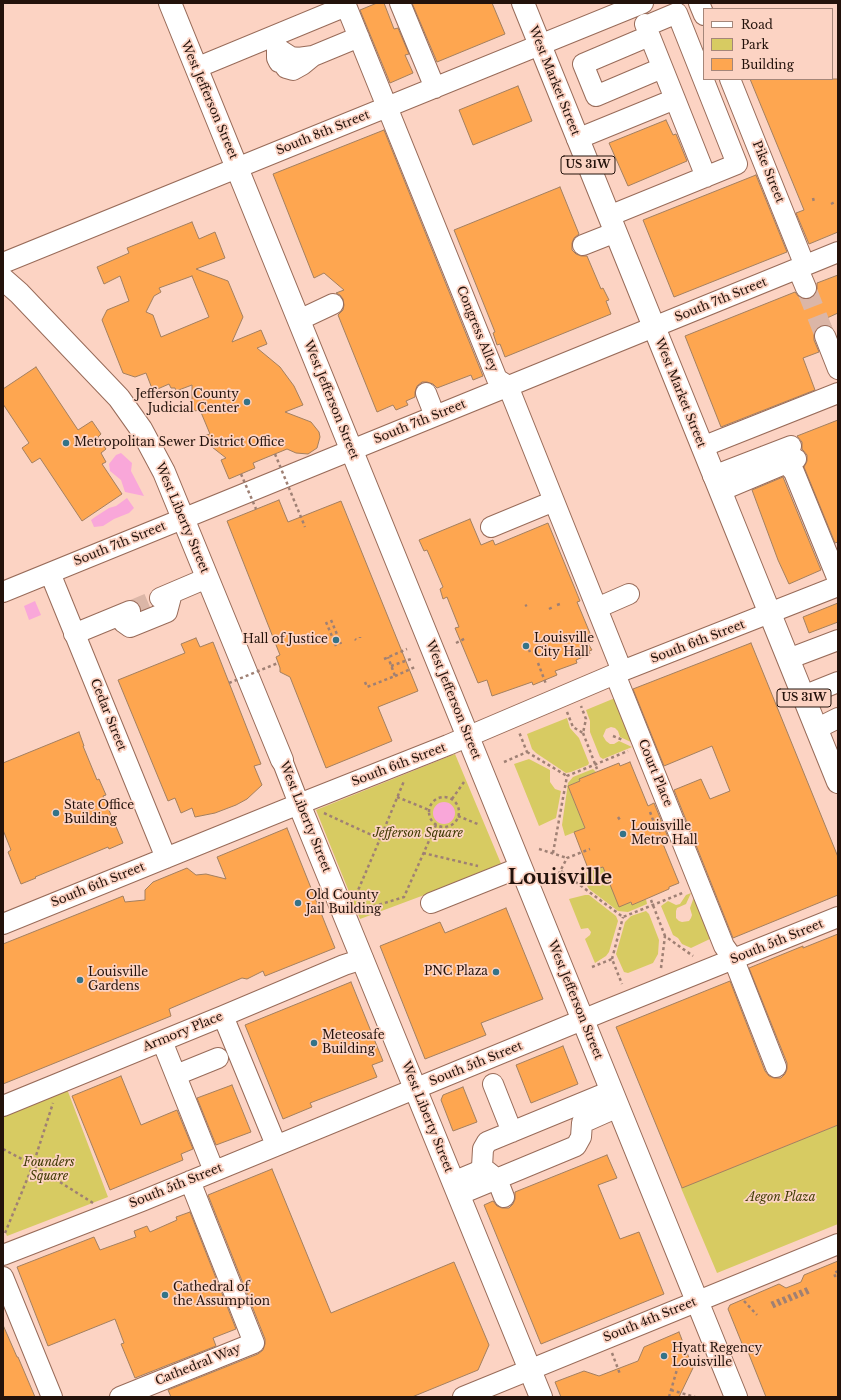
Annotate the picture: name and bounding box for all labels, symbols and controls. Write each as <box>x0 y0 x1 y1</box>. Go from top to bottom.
legend <box>703 8 833 80</box>
text: Road <box>741 17 773 32</box>
street label: West Market Street <box>525 24 583 138</box>
text: Park <box>741 37 769 52</box>
street label: West Jefferson Street <box>178 39 240 161</box>
text: Building <box>741 57 794 72</box>
street label: South 8th Street <box>274 108 372 158</box>
street label: Pike Street <box>749 139 787 205</box>
road number: US 31W <box>561 156 615 174</box>
street label: South 7th Street <box>673 275 769 325</box>
street label: Congress Alley <box>453 284 501 374</box>
street label: West Market Street <box>651 336 709 450</box>
street label: West Jefferson Street <box>301 338 361 462</box>
place label: Jefferson County Judicial Center <box>135 388 239 416</box>
marker: Jefferson County Judicial Center <box>242 397 252 407</box>
street label: South 7th Street <box>372 397 468 447</box>
place label: Metropolitan Sewer District Office <box>74 436 284 450</box>
marker: Metropolitan Sewer District Office <box>61 438 71 448</box>
street label: West Liberty Street <box>152 461 212 575</box>
street label: South 7th Street <box>72 519 168 569</box>
street label: South 6th Street <box>649 617 747 667</box>
place label: Louisville City Hall <box>534 632 594 660</box>
place label: Hall of Justice <box>243 633 328 647</box>
marker: Hall of Justice <box>331 635 341 645</box>
street label: West Jefferson Street <box>423 638 483 762</box>
marker: Louisville City Hall <box>521 641 531 651</box>
street label: Cedar Street <box>87 677 129 753</box>
road number: US 31W <box>777 689 831 707</box>
street label: Court Place <box>635 737 675 809</box>
street label: South 6th Street <box>350 740 448 790</box>
street label: West Liberty Street <box>276 759 334 875</box>
place label: State Office Building <box>64 799 134 827</box>
marker: State Office Building <box>51 808 61 818</box>
place label: Louisville Metro Hall <box>631 820 698 848</box>
park label: Jefferson Square <box>373 827 463 841</box>
marker: Louisville Metro Hall <box>618 829 628 839</box>
street label: South 6th Street <box>49 860 147 910</box>
district label: Louisville <box>508 866 612 890</box>
place label: Old County Jail Building <box>306 889 381 917</box>
marker: Old County Jail Building <box>293 898 303 908</box>
street label: South 5th Street <box>728 917 826 967</box>
street label: West Jefferson Street <box>545 938 605 1062</box>
place label: PNC Plaza <box>424 965 488 979</box>
place label: Louisville Gardens <box>88 966 148 994</box>
marker: PNC Plaza <box>491 967 501 977</box>
marker: Louisville Gardens <box>75 975 85 985</box>
street label: Armory Place <box>141 1009 225 1055</box>
place label: Meteosafe Building <box>322 1029 385 1057</box>
marker: Meteosafe Building <box>309 1038 319 1048</box>
street label: South 5th Street <box>427 1039 525 1089</box>
street label: West Liberty Street <box>398 1059 456 1175</box>
park label: Founders Square <box>23 1156 75 1184</box>
street label: South 5th Street <box>127 1161 225 1211</box>
park label: Aegon Plaza <box>746 1191 816 1205</box>
place label: Cathedral of the Assumption <box>173 1281 270 1309</box>
marker: Cathedral of the Assumption <box>160 1290 170 1300</box>
street label: South 4th Street <box>601 1295 699 1345</box>
street label: Cathedral Way <box>153 1341 243 1389</box>
place label: Hyatt Regency Louisville <box>672 1342 762 1370</box>
marker: Hyatt Regency Louisville <box>659 1351 669 1361</box>

